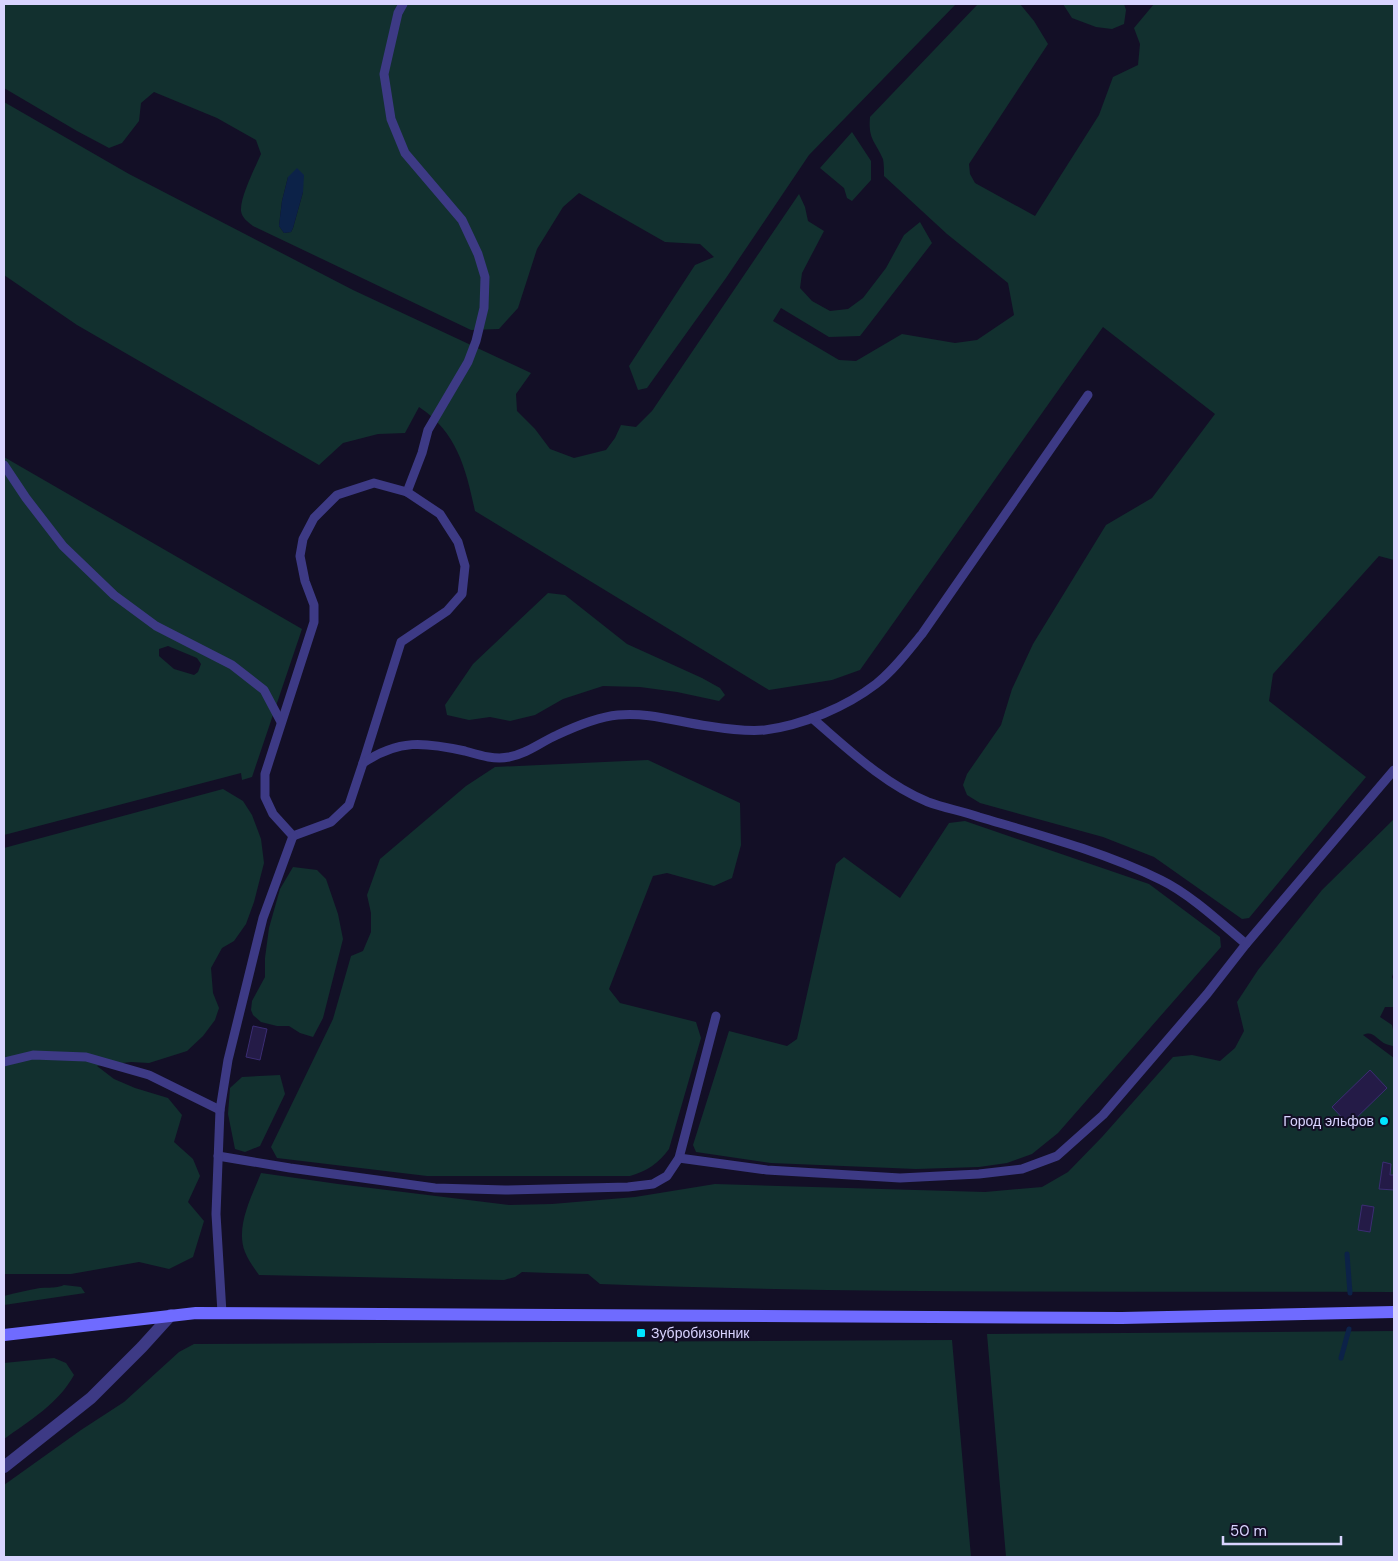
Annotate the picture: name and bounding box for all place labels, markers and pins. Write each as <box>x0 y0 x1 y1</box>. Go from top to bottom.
place label: Город эльфов <box>1283 1112 1374 1130</box>
marker: Город эльфов <box>1378 1115 1390 1127</box>
place label: Зубробизонник <box>651 1324 750 1342</box>
marker: Зубробизонник <box>635 1327 647 1339</box>

